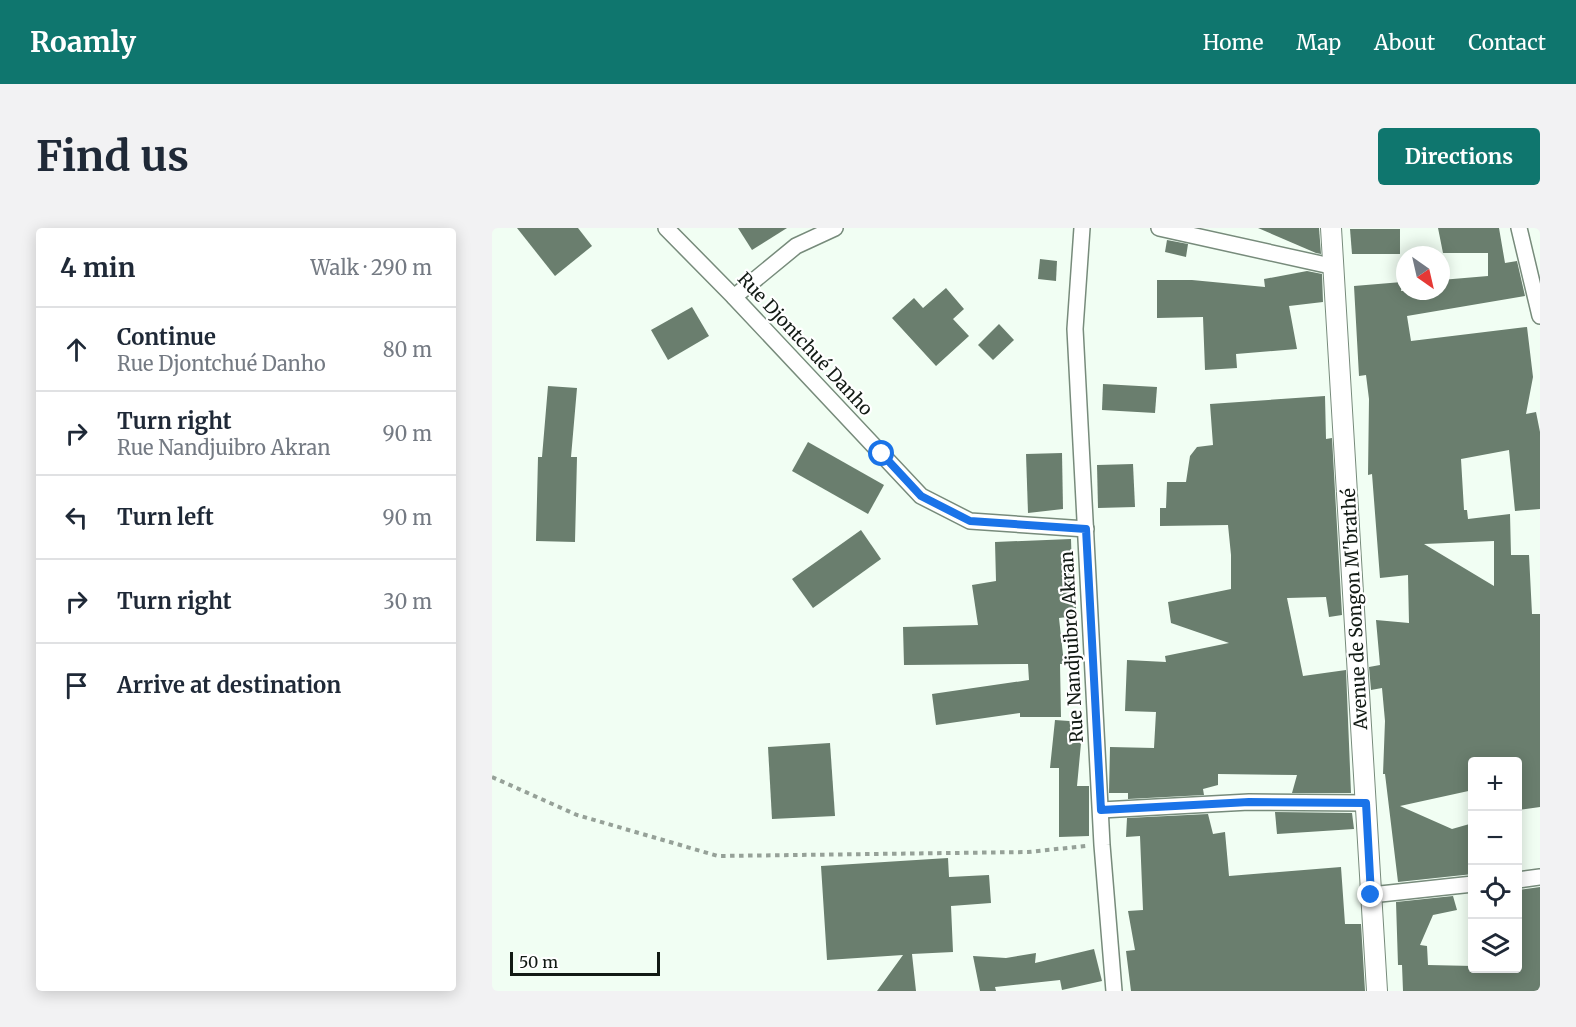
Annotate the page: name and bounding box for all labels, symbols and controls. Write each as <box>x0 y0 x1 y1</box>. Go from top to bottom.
text: Roamly <box>30 24 136 60</box>
text: Home <box>1203 29 1263 56</box>
text: Map <box>1296 29 1341 56</box>
text: About <box>1374 29 1435 56</box>
text: Contact <box>1468 29 1546 56</box>
button: Directions <box>1378 128 1540 185</box>
text: Find us <box>36 130 189 182</box>
north arrow <box>1396 246 1450 300</box>
text: 4 min <box>60 251 135 284</box>
text: Walk · 290 m <box>310 255 432 280</box>
street label: Rue Djontchué Danho <box>733 267 878 420</box>
text: Continue <box>117 323 216 351</box>
icon: ahead <box>60 333 93 366</box>
text: 80 m <box>383 337 432 362</box>
text: Rue Djontchué Danho <box>117 351 326 376</box>
text: Turn right <box>117 407 231 435</box>
icon: right <box>60 417 93 450</box>
text: 90 m <box>382 421 432 446</box>
text: Rue Nandjuibro Akran <box>117 435 330 460</box>
route start <box>868 440 894 466</box>
street label: Avenue de Songon M'brathé <box>1337 488 1372 731</box>
icon: left <box>60 501 93 534</box>
text: Turn left <box>117 503 214 531</box>
text: 90 m <box>382 505 432 530</box>
street label: Rue Nandjuibro Akran <box>1055 550 1088 744</box>
icon: right <box>60 585 93 618</box>
text: Turn right <box>117 587 231 615</box>
text: 30 m <box>383 589 432 614</box>
icon: arrive <box>60 669 93 702</box>
text: Arrive at destination <box>117 671 341 699</box>
map controls <box>1468 757 1522 973</box>
button: + <box>1468 757 1522 811</box>
button: − <box>1468 811 1522 865</box>
button: locate <box>1468 865 1522 919</box>
route end <box>1357 881 1383 907</box>
button: layers <box>1468 919 1522 973</box>
scale bar <box>510 949 660 976</box>
text: 50 m <box>519 952 558 972</box>

